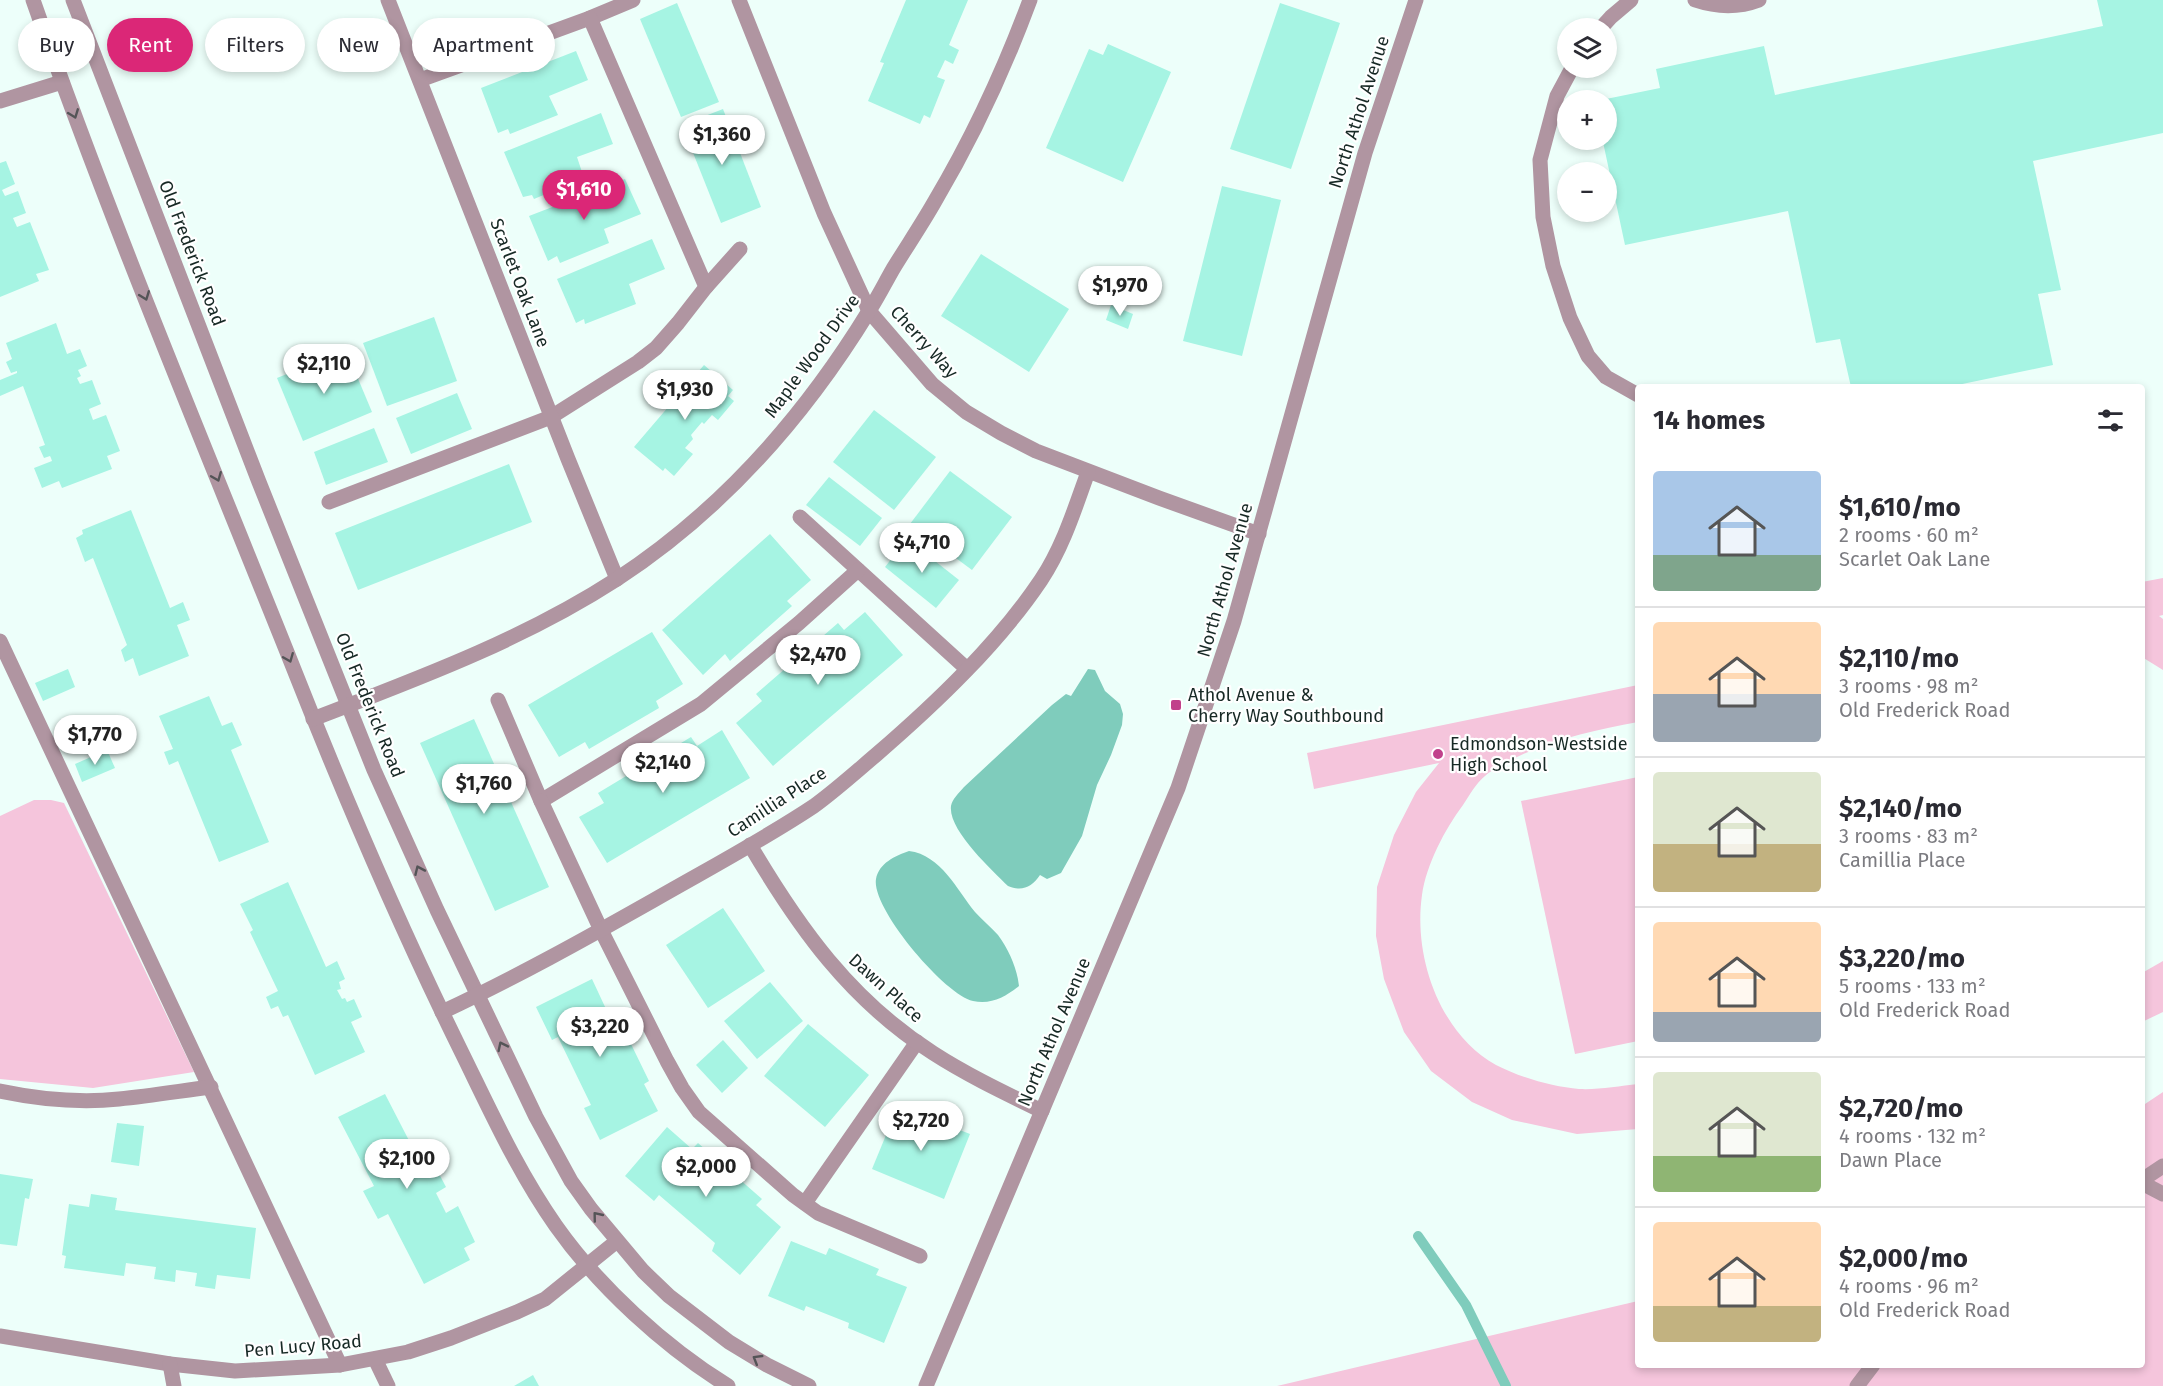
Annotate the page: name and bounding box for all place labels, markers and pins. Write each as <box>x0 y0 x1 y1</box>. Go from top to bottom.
pin: $1,360 <box>673 115 771 166</box>
pin: $1,610 <box>535 170 633 221</box>
pin: $1,970 <box>1071 266 1169 317</box>
pin: $2,110 <box>275 344 373 395</box>
pin: $1,930 <box>636 370 734 421</box>
pin: $4,710 <box>873 523 971 574</box>
pin: $2,470 <box>769 635 867 686</box>
place label: Athol Avenue & Cherry Way Southbound <box>1188 684 1384 727</box>
marker: Athol Avenue & Cherry Way Southbound <box>1169 698 1183 712</box>
pin: $1,770 <box>46 715 144 766</box>
place label: Edmondson-Westside High School <box>1450 733 1627 776</box>
pin: $2,140 <box>614 743 712 794</box>
marker: Edmondson-Westside High School <box>1431 747 1445 761</box>
pin: $1,760 <box>435 764 533 815</box>
pin: $3,220 <box>551 1007 649 1058</box>
pin: $2,720 <box>872 1101 970 1152</box>
pin: $2,100 <box>358 1139 456 1190</box>
pin: $2,000 <box>657 1147 755 1198</box>

